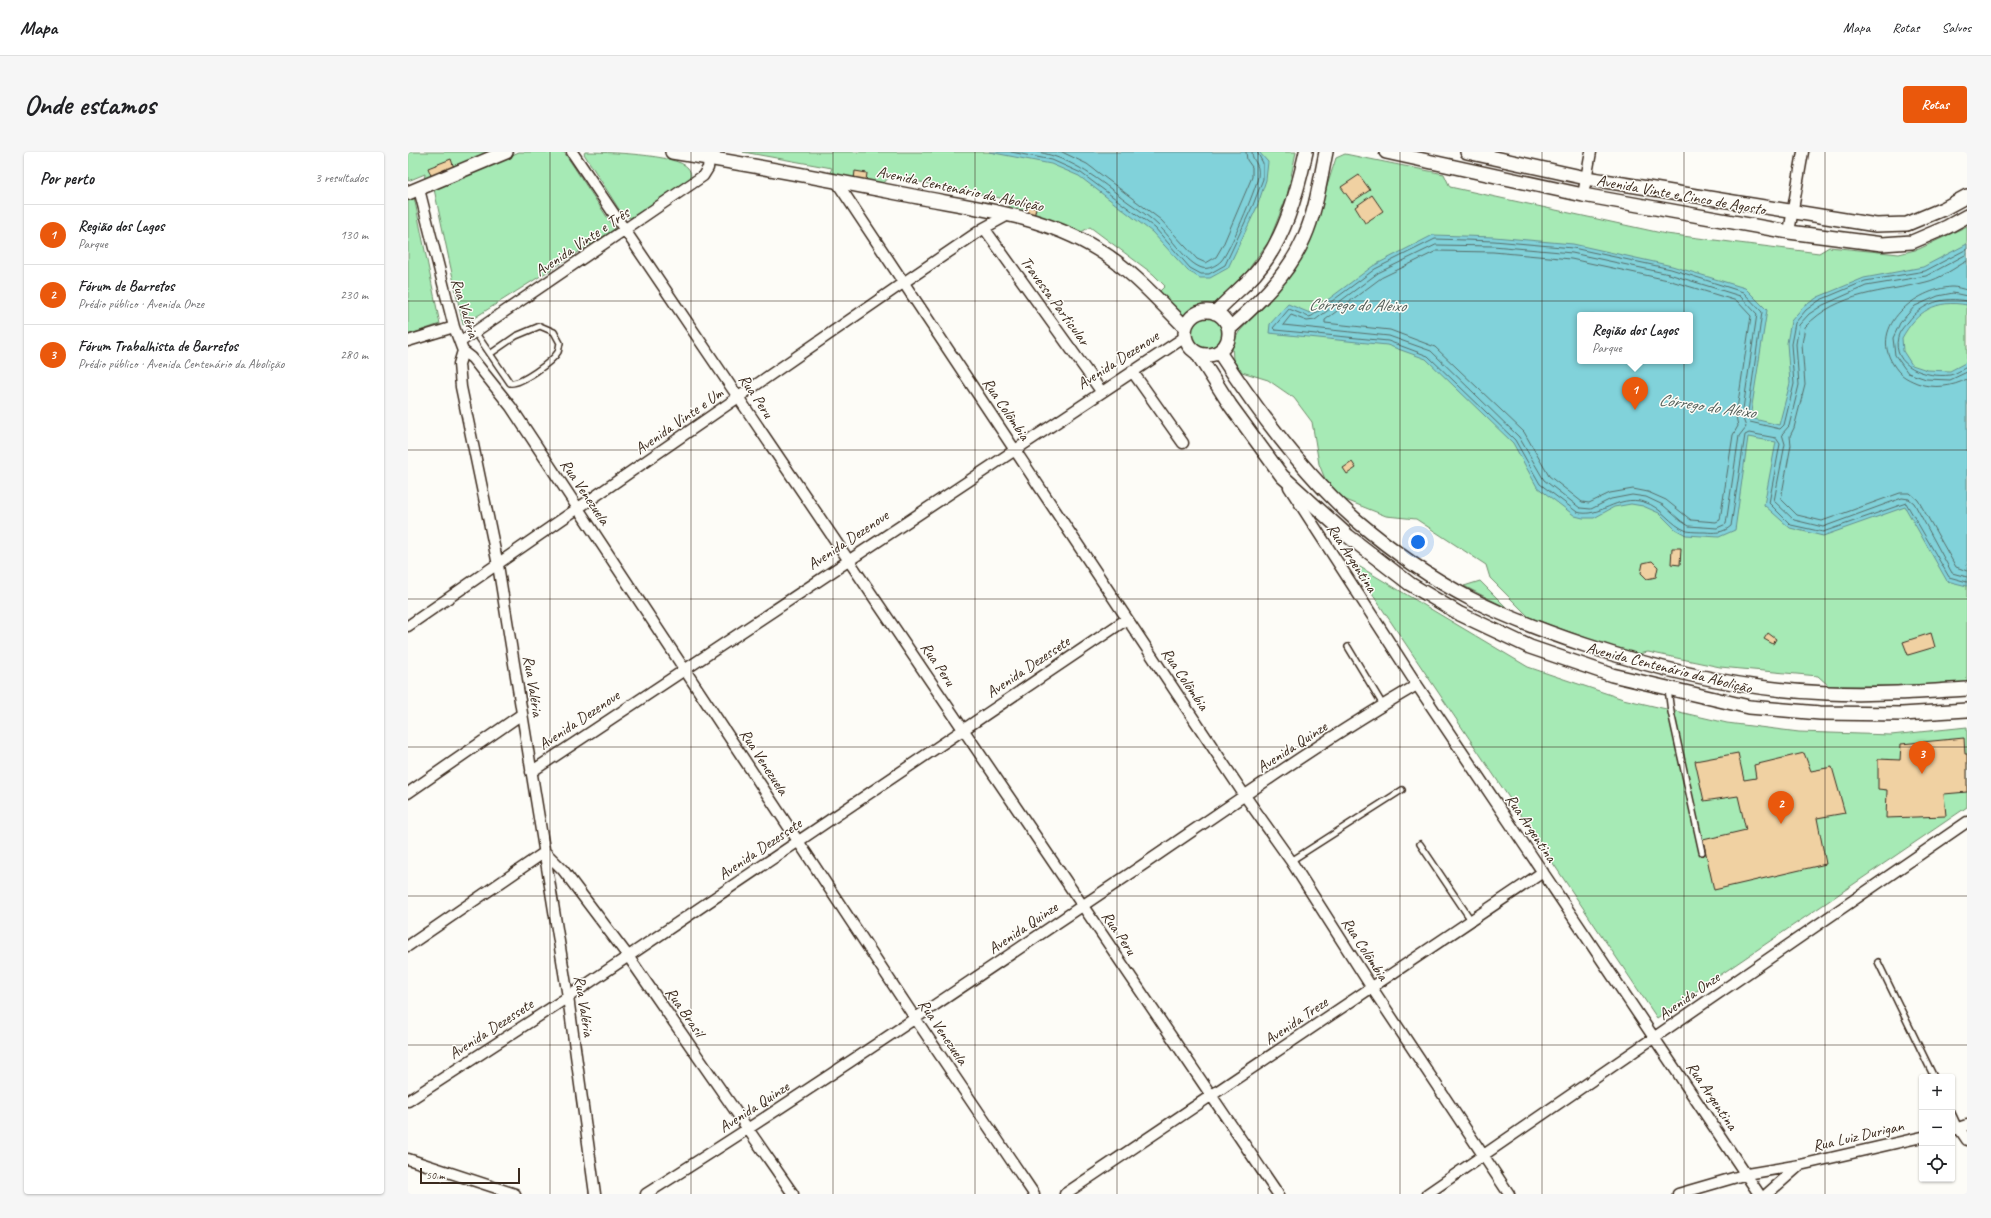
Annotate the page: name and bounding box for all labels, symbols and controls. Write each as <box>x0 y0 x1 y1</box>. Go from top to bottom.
text: Mapa <box>20 16 57 40</box>
text: Mapa <box>1843 19 1870 36</box>
text: Rotas <box>1892 19 1920 36</box>
text: Salvos <box>1942 19 1971 36</box>
button: Rotas <box>1903 86 1967 123</box>
text: Onde estamos <box>24 87 156 122</box>
street label: Avenida Centenário da Abolição <box>875 162 1046 217</box>
text: Por perto <box>40 168 94 189</box>
text: 3 resultados <box>315 170 368 186</box>
street label: Avenida Vinte e Cinco de Agosto <box>1595 170 1769 220</box>
street label: Avenida Vinte e Três <box>531 202 634 281</box>
text: Região dos Lagos <box>78 217 164 236</box>
text: 1 <box>50 227 56 243</box>
text: 130 m <box>340 227 368 243</box>
text: Parque <box>78 236 108 252</box>
street label: Travessa Particular <box>1016 252 1095 351</box>
street label: Rua Valéria <box>446 276 484 342</box>
text: Fórum de Barretos <box>78 277 174 296</box>
text: 2 <box>50 287 56 303</box>
text: 230 m <box>340 287 368 303</box>
water label: Córrego do Aleixo <box>1308 294 1408 316</box>
text: Prédio público · Avenida Onze <box>78 296 204 312</box>
popup <box>1577 312 1693 364</box>
text: Região dos Lagos <box>1592 321 1678 340</box>
street label: Avenida Dezenove <box>1073 325 1164 394</box>
text: Fórum Trabalhista de Barretos <box>78 337 238 356</box>
text: Parque <box>1592 340 1622 356</box>
text: 3 <box>50 347 56 363</box>
text: 280 m <box>340 347 368 363</box>
text: Prédio público · Avenida Centenário da Abolição <box>78 356 284 372</box>
street label: Rua Peru <box>734 370 778 423</box>
street label: Rua Colômbia <box>978 374 1035 445</box>
pin: 1 <box>1622 377 1648 410</box>
street label: Avenida Vinte e Um <box>631 383 728 459</box>
water label: Córrego do Aleixo <box>1658 389 1758 423</box>
street label: Rua Venezuela <box>556 455 615 530</box>
street label: Avenida Dezenove <box>804 505 894 574</box>
street label: Rua Argentina <box>1322 520 1382 597</box>
your location <box>1408 532 1428 552</box>
street label: Avenida Dezessete <box>982 631 1075 702</box>
street label: Rua Peru <box>916 638 960 691</box>
street label: Avenida Centenário da Abolição <box>1584 638 1755 699</box>
street label: Rua Colômbia <box>1157 644 1214 715</box>
street label: Rua Valéria <box>518 654 548 719</box>
street label: Avenida Dezenove <box>535 685 625 754</box>
street label: Avenida Quinze <box>1253 716 1332 777</box>
street label: Rua Venezuela <box>735 725 793 800</box>
pin: 3 <box>1909 741 1935 774</box>
street label: Rua Argentina <box>1501 790 1562 867</box>
pin: 2 <box>1768 791 1794 824</box>
street label: Avenida Dezessete <box>714 813 807 884</box>
street label: Avenida Quinze <box>984 896 1063 959</box>
street label: Rua Peru <box>1097 907 1141 960</box>
street label: Rua Colômbia <box>1337 914 1394 986</box>
street label: Avenida Onze <box>1654 966 1725 1024</box>
street label: Rua Valéria <box>569 974 599 1039</box>
street label: Rua Brasil <box>661 983 711 1043</box>
street label: Avenida Treze <box>1260 991 1333 1050</box>
street label: Avenida Dezessete <box>445 993 539 1064</box>
street label: Rua Venezuela <box>914 995 973 1070</box>
street label: Rua Argentina <box>1682 1058 1743 1135</box>
map controls <box>1919 1074 1955 1182</box>
button: + <box>1919 1074 1955 1110</box>
street label: Avenida Quinze <box>715 1076 794 1137</box>
button: − <box>1919 1110 1955 1146</box>
street label: Rua Luiz Durigan <box>1811 1116 1906 1156</box>
button: locate <box>1919 1146 1955 1182</box>
scale bar <box>420 1166 520 1185</box>
text: 50 m <box>426 1168 445 1182</box>

